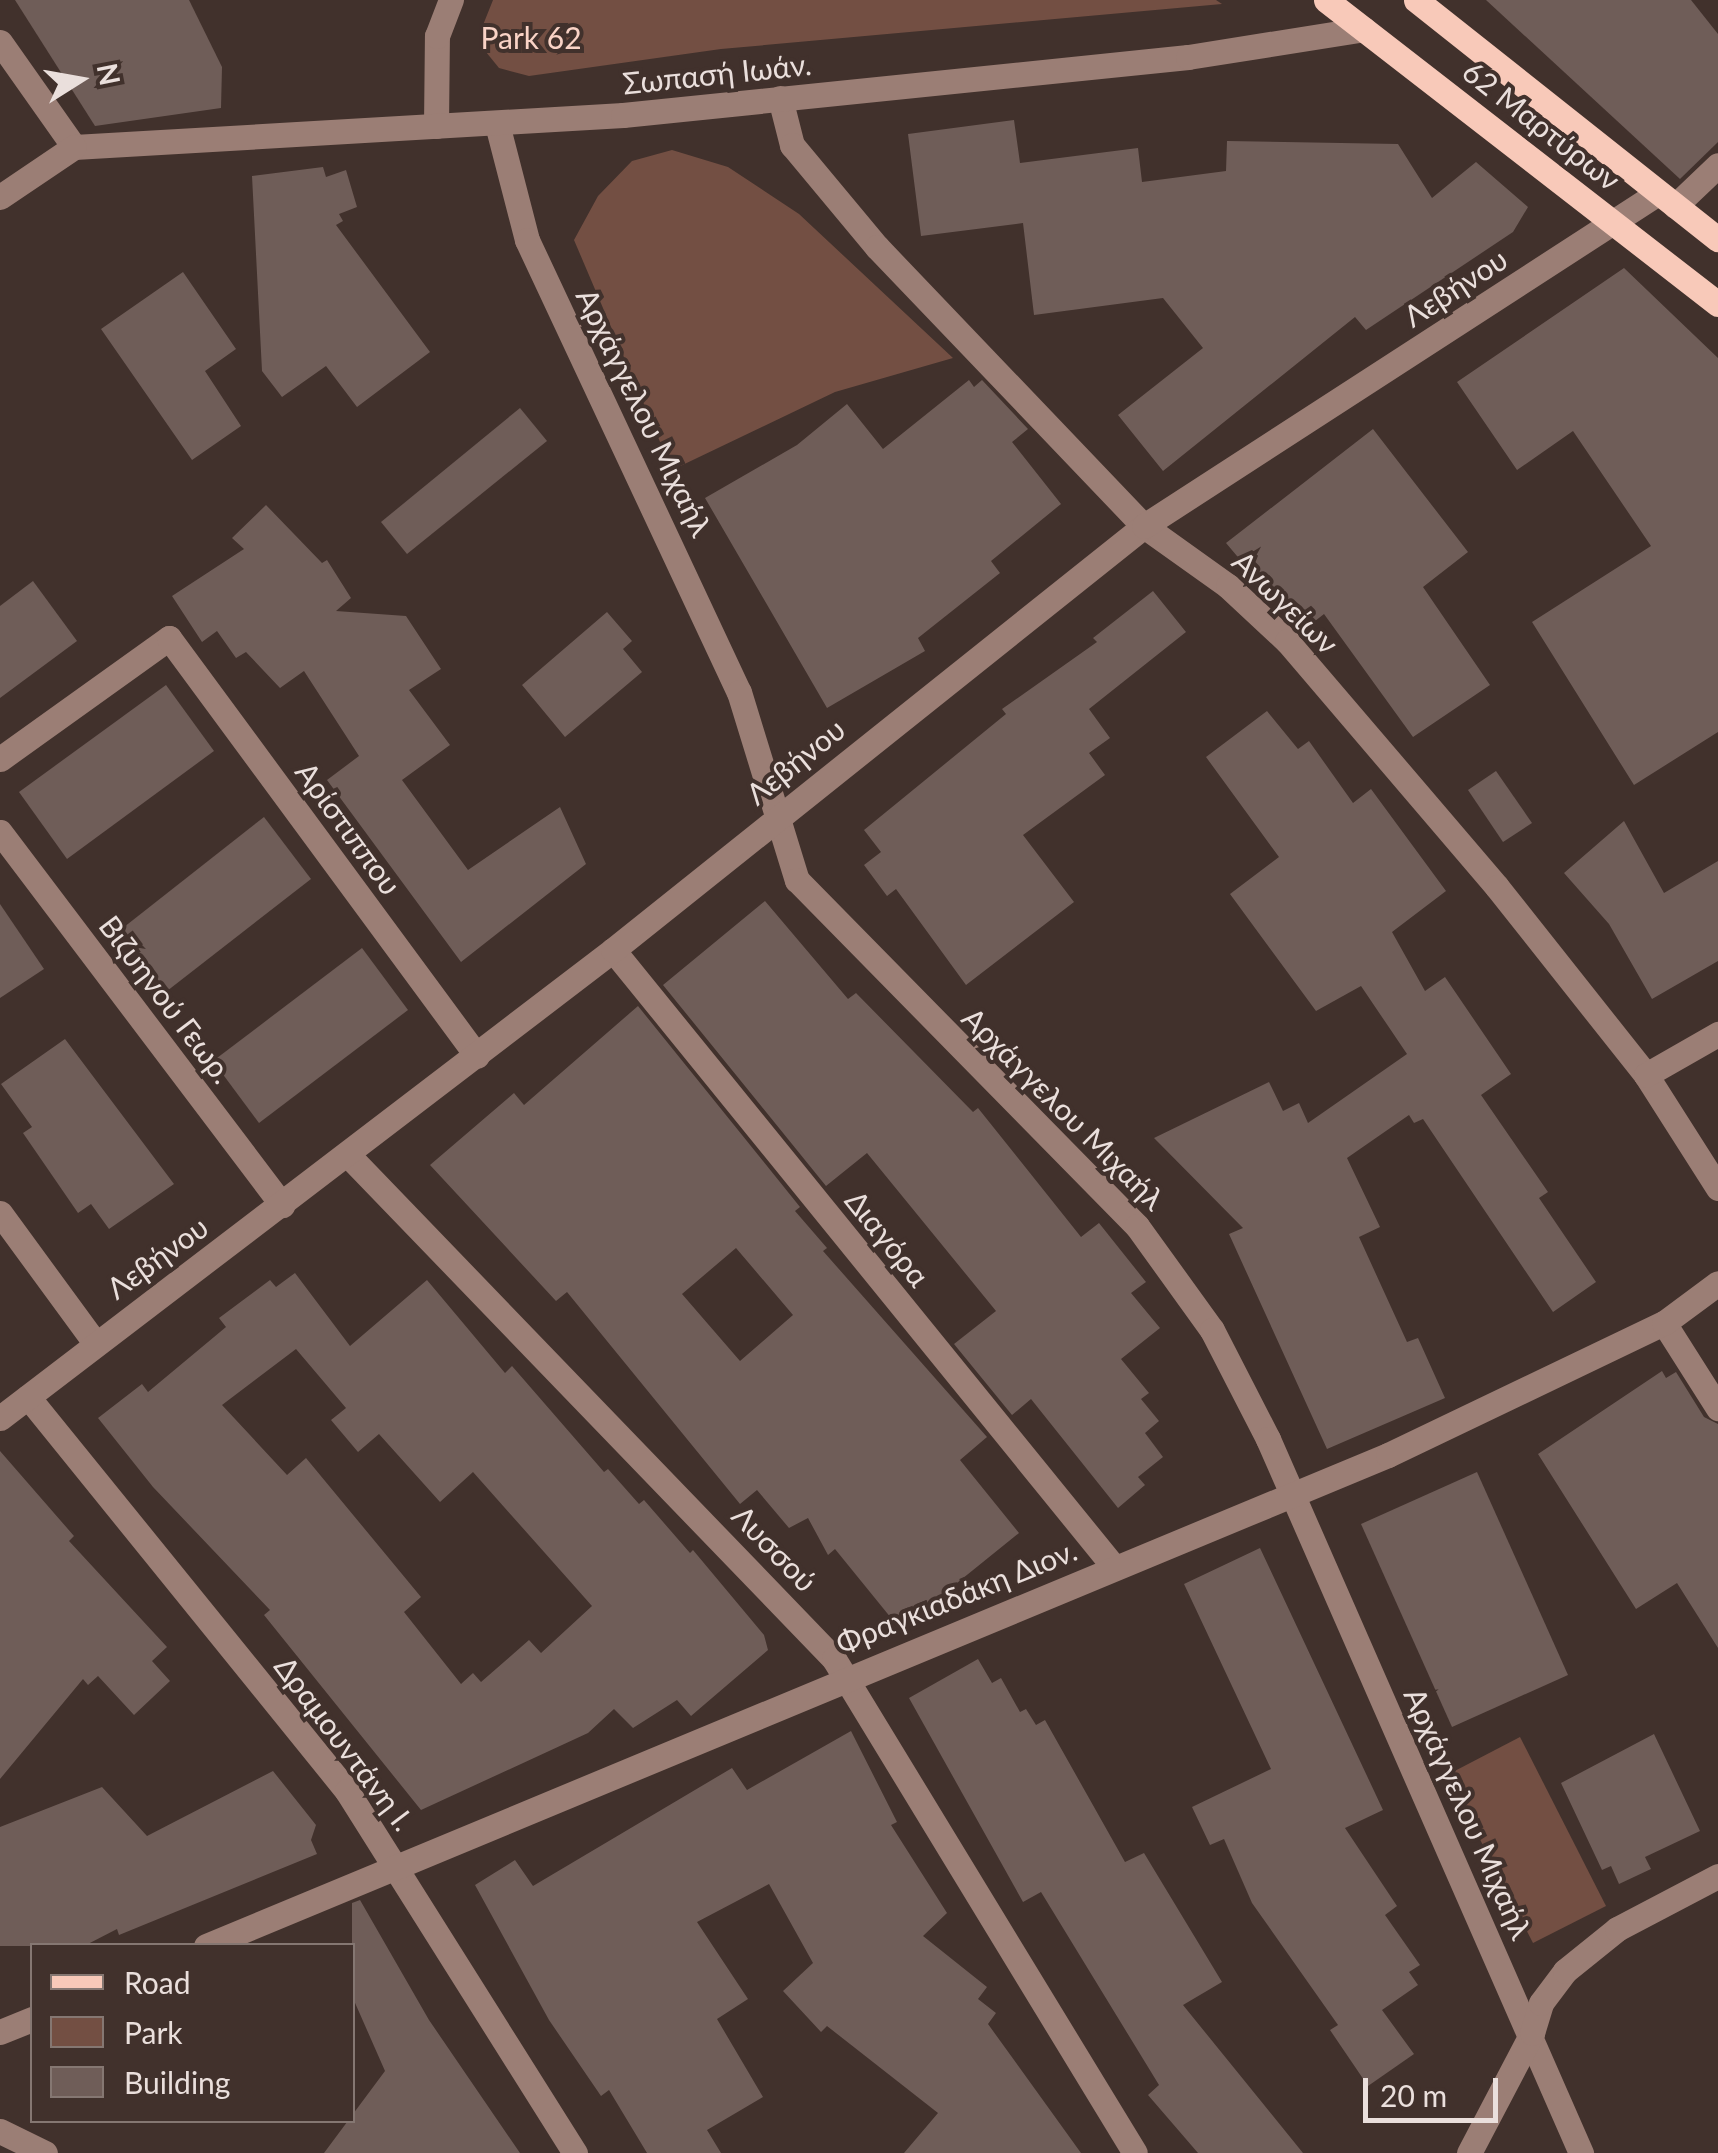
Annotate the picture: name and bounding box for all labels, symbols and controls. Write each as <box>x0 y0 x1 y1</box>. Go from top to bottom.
park label: Park 62 <box>480 19 582 55</box>
north arrow <box>30 30 130 130</box>
street label: Σωπασή Ιωάν. <box>621 45 813 101</box>
street label: 62 Μαρτύρων <box>1456 52 1628 198</box>
text: N <box>91 60 128 88</box>
street label: Λεβήνου <box>1396 240 1514 334</box>
street label: Αρχάγγελου Μιχαήλ <box>569 282 721 542</box>
street label: Ανωγείων <box>1226 543 1346 661</box>
street label: Λεβήνου <box>738 710 852 812</box>
street label: Αρίστιππου <box>289 755 409 901</box>
street label: Βιζυηνού Γεωρ. <box>92 908 242 1090</box>
street label: Αρχάγγελου Μιχαήλ <box>955 999 1173 1217</box>
street label: Διαγόρα <box>838 1183 938 1293</box>
street label: Λεβήνου <box>99 1208 215 1306</box>
street label: Λυσσού <box>725 1497 825 1599</box>
street label: Φραγκιαδάκη Διον. <box>830 1531 1082 1661</box>
street label: Δραμουντάνη Ι. <box>268 1649 422 1837</box>
street label: Αρχάγγελου Μιχαήλ <box>1397 1682 1541 1944</box>
legend <box>30 1943 355 2123</box>
text: Road <box>124 1964 191 2000</box>
text: Park <box>124 2014 183 2050</box>
scale bar <box>1368 2058 1503 2120</box>
text: Building <box>124 2064 230 2100</box>
text: 20 m <box>1380 2077 1447 2113</box>

